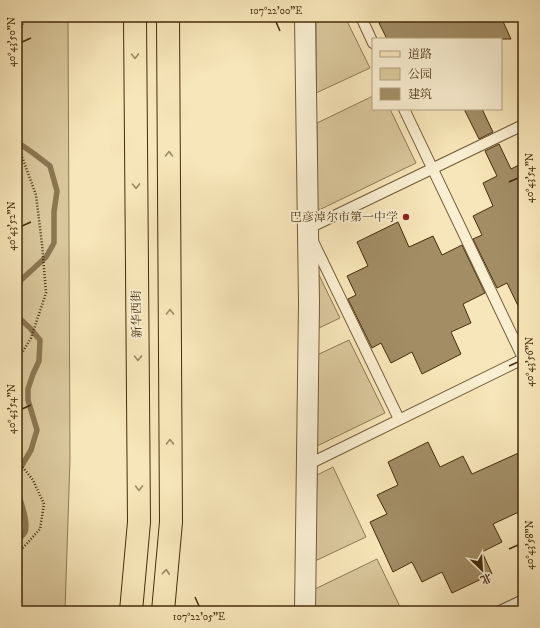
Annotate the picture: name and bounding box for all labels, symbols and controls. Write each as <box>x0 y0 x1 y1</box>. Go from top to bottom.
text: 107°22'00"E <box>250 5 302 17</box>
text: 40°43'50"N <box>6 17 18 67</box>
legend <box>372 38 502 110</box>
text: 道路 <box>408 47 432 62</box>
one-way arrow <box>131 53 139 59</box>
text: 公园 <box>408 67 432 82</box>
text: 建筑 <box>408 87 432 102</box>
one-way arrow <box>165 151 173 157</box>
text: 40°43'54"N <box>524 153 536 203</box>
one-way arrow <box>132 183 140 189</box>
text: 40°43'52"N <box>6 201 18 251</box>
place label: 巴彦淖尔市第一中学 <box>290 210 398 225</box>
marker: 巴彦淖尔市第一中学 <box>401 212 411 222</box>
street label: 新华西街 <box>129 289 145 338</box>
one-way arrow <box>166 309 174 315</box>
text: 40°43'56"N <box>524 337 536 387</box>
one-way arrow <box>134 355 142 361</box>
text: 40°43'54"N <box>6 384 18 434</box>
one-way arrow <box>166 439 174 445</box>
one-way arrow <box>135 485 143 491</box>
text: 40°43'58"N <box>524 520 536 570</box>
north arrow <box>462 550 502 590</box>
one-way arrow <box>162 569 171 575</box>
text: 北 <box>478 569 494 587</box>
text: 107°22'05"E <box>173 611 225 623</box>

